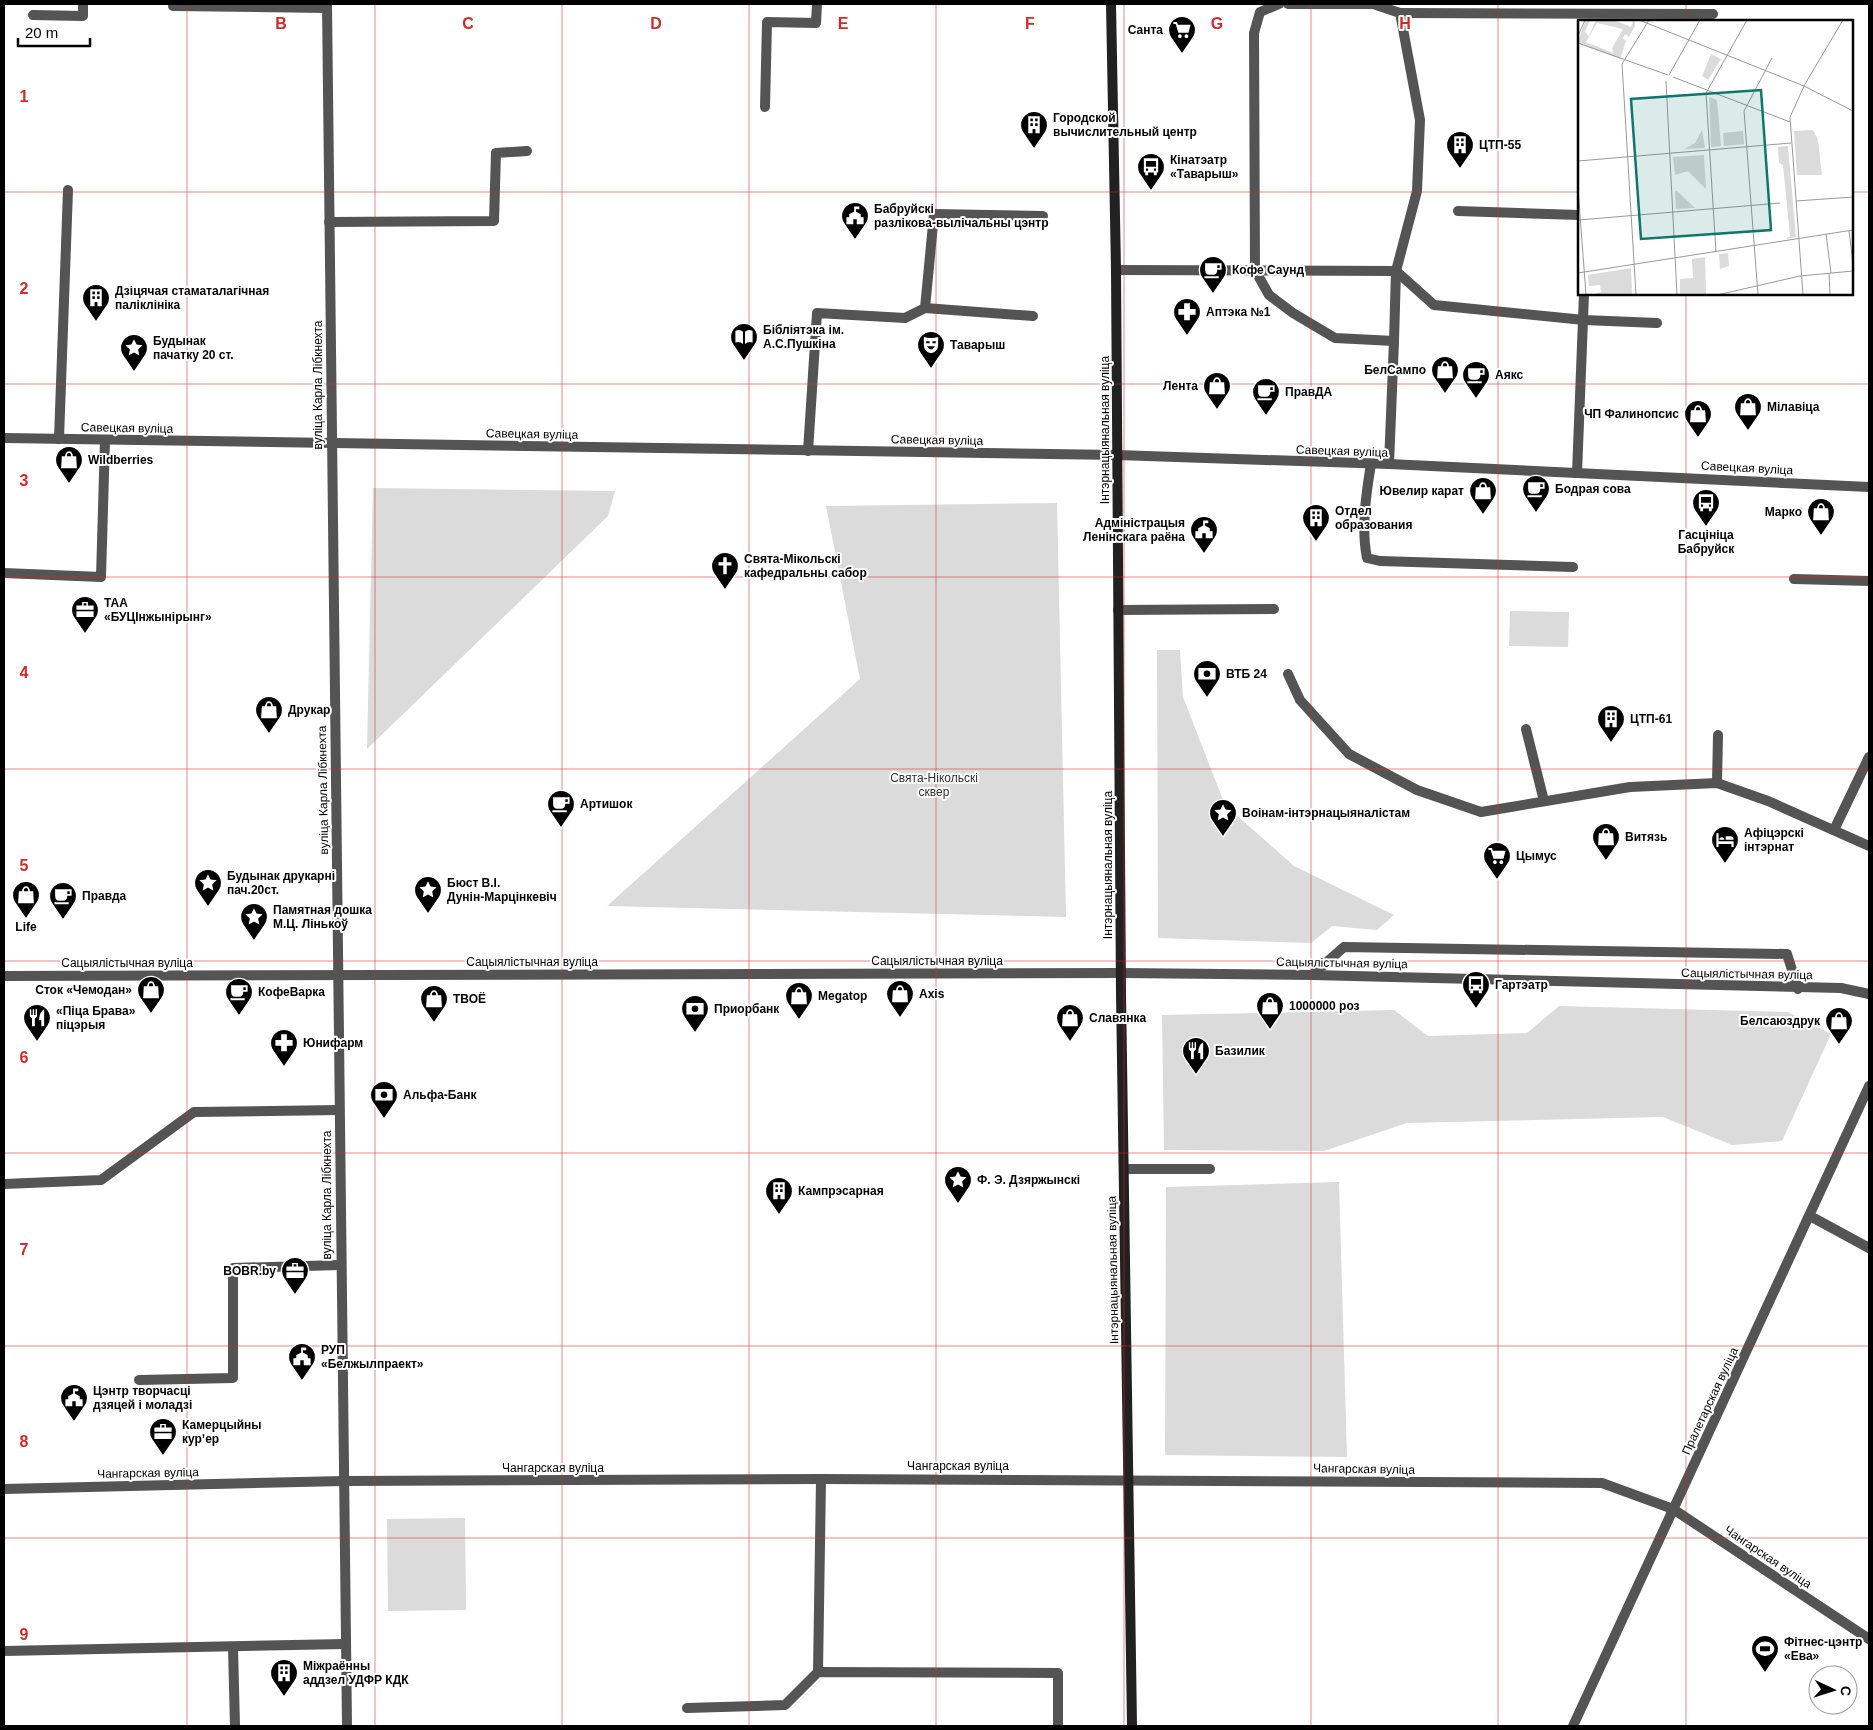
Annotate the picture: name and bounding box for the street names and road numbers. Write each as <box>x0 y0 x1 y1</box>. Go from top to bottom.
street label: вуліца Карла Лібкнехта <box>311 320 325 449</box>
street label: Інтэрнацыянальная вуліца <box>1098 356 1112 504</box>
street label: Савецкая вуліца <box>81 420 174 436</box>
street label: Савецкая вуліца <box>486 426 579 442</box>
street label: Савецкая вуліца <box>891 432 984 448</box>
street label: Савецкая вуліца <box>1296 442 1389 460</box>
street label: Савецкая вуліца <box>1701 459 1794 477</box>
street label: вуліца Карла Лібкнехта <box>315 725 331 855</box>
street label: Інтэрнацыянальная вуліца <box>1101 791 1115 939</box>
street label: Сацыялістычная вуліца <box>871 954 1003 968</box>
street label: Сацыялістычная вуліца <box>466 955 598 969</box>
street label: Сацыялістычная вуліца <box>1276 955 1408 971</box>
street label: Сацыялістычная вуліца <box>61 956 193 970</box>
street label: Сацыялістычная вуліца <box>1681 966 1813 982</box>
street label: вуліца Карла Лібкнехта <box>320 1130 334 1259</box>
street label: Інтэрнацыянальная вуліца <box>1105 1195 1121 1344</box>
street label: Пралетарская вуліца <box>1679 1345 1741 1457</box>
street label: Чангарская вуліца <box>907 1459 1009 1473</box>
street label: Чангарская вуліца <box>502 1461 604 1475</box>
street label: Чангарская вуліца <box>1313 1461 1415 1477</box>
street label: Чангарская вуліца <box>97 1465 199 1481</box>
street label: Чангарская вуліца <box>1722 1523 1814 1591</box>

